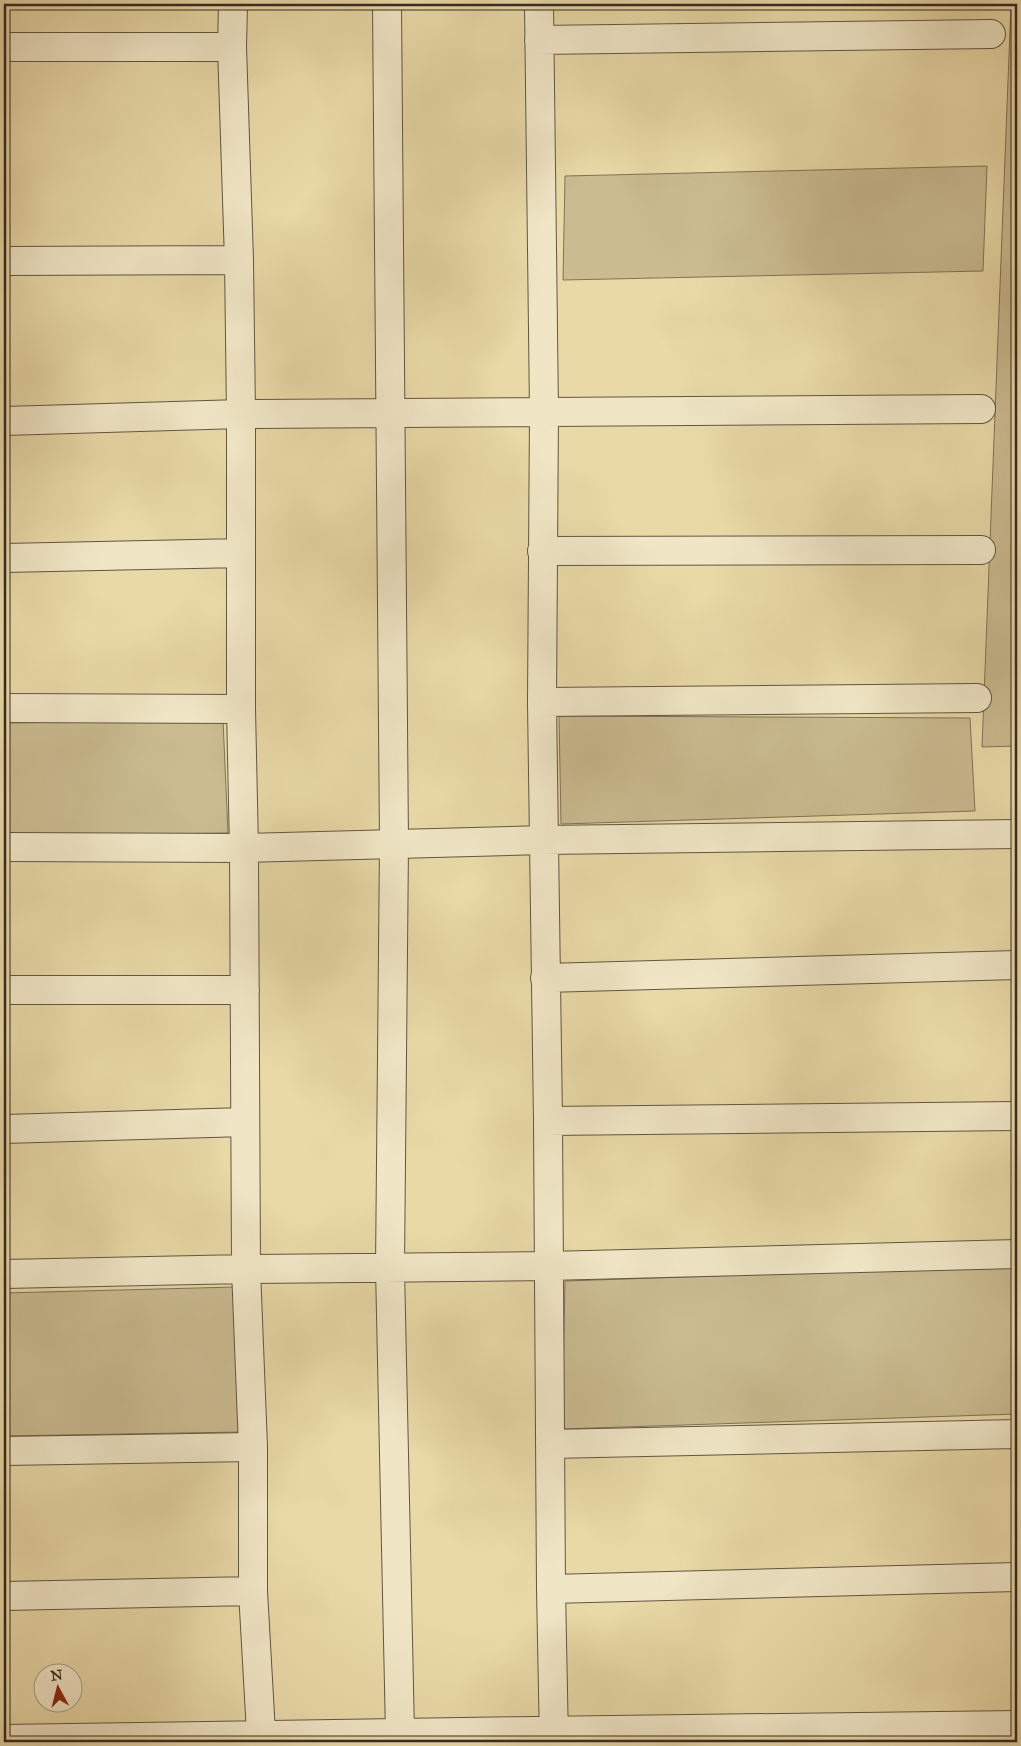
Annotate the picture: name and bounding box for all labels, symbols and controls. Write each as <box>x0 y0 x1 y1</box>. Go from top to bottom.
north arrow <box>32 1664 82 1714</box>
text: N <box>50 1666 64 1685</box>

